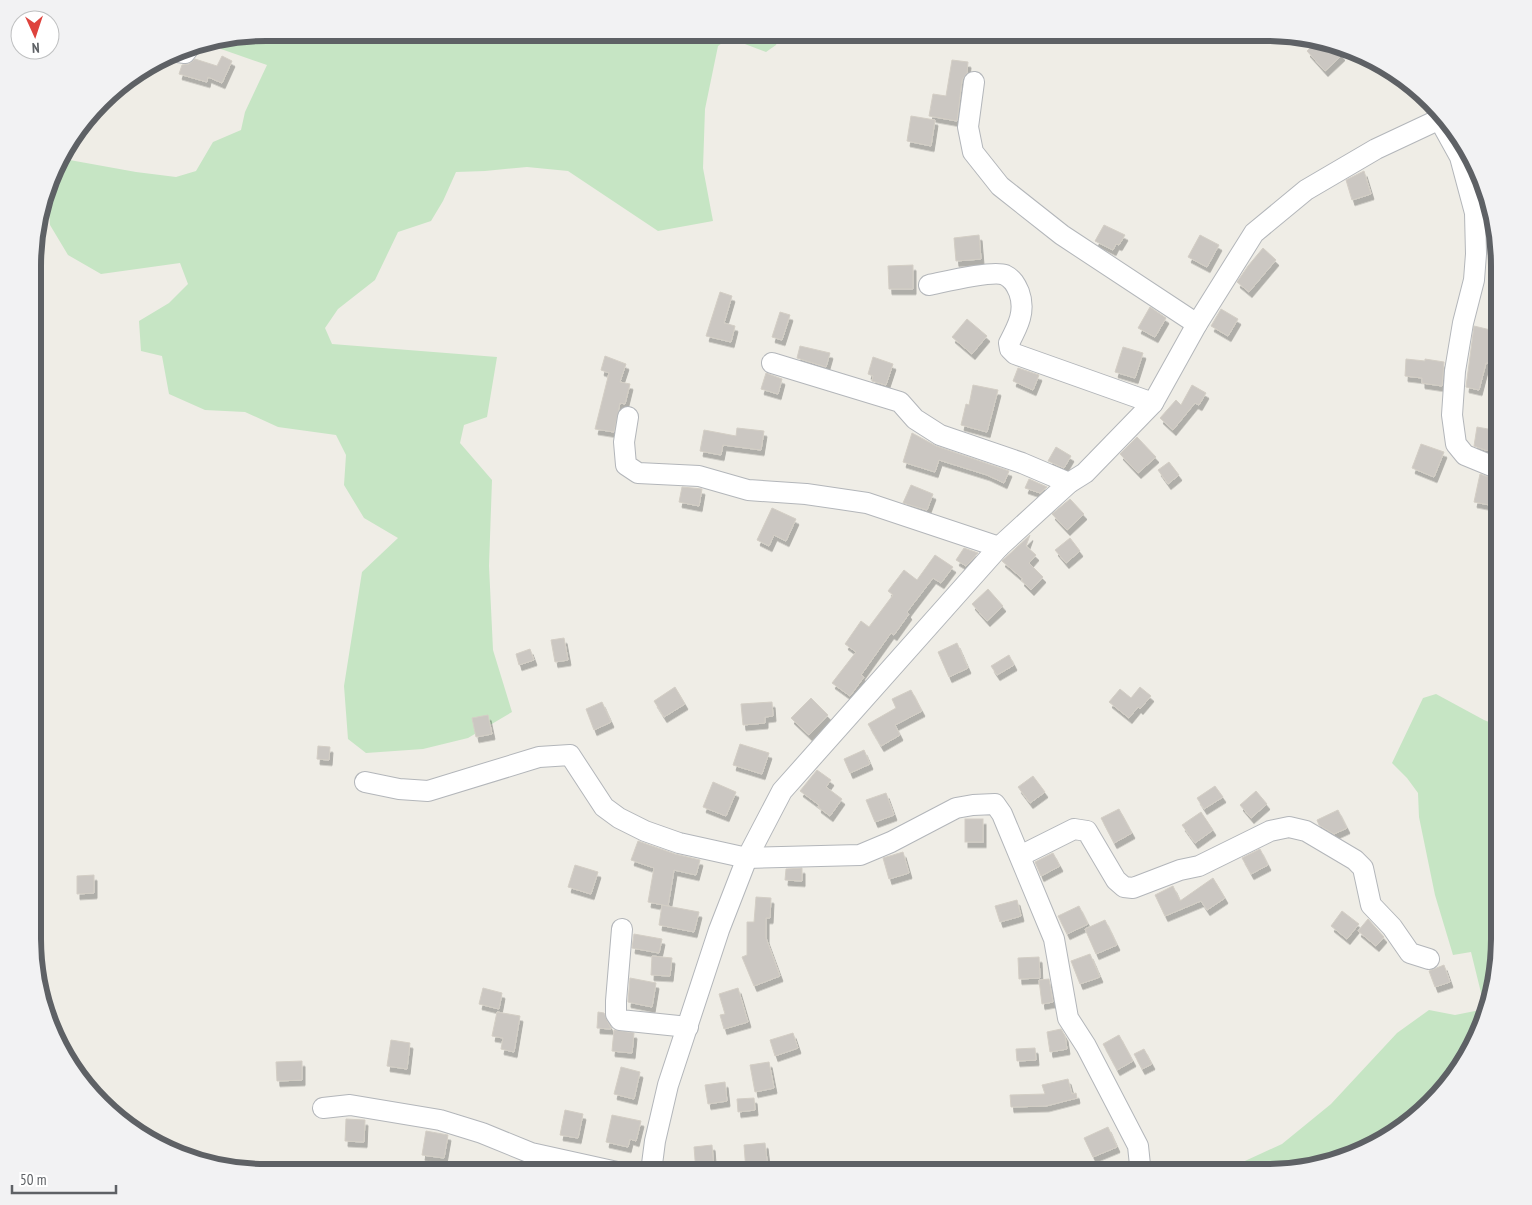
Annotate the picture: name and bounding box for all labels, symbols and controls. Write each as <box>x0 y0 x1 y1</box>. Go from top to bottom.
north arrow <box>10 10 60 60</box>
text: N <box>31 39 40 57</box>
scale bar <box>12 1162 116 1194</box>
text: 50 m <box>20 1170 46 1189</box>

